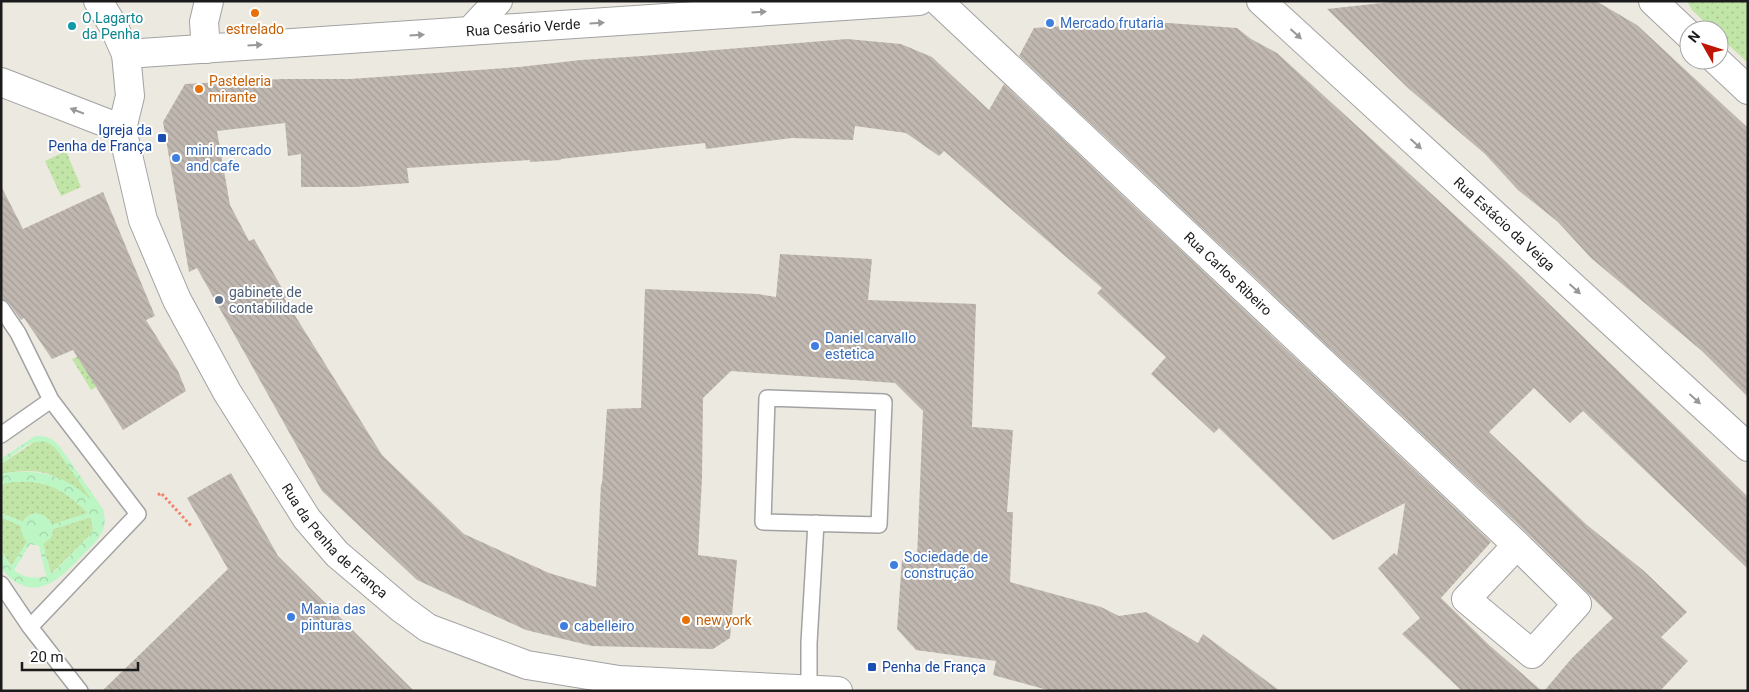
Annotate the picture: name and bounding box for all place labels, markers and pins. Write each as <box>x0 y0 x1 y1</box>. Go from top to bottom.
marker: estrelado <box>249 7 261 19</box>
place label: O Lagarto da Penha <box>82 10 143 42</box>
place label: Mercado frutaria <box>1060 15 1164 31</box>
marker: Mercado frutaria <box>1044 17 1056 29</box>
marker: O Lagarto da Penha <box>66 20 78 32</box>
place label: estrelado <box>226 21 284 37</box>
place label: Pasteleria mirante <box>209 73 271 105</box>
marker: Pasteleria mirante <box>193 83 205 95</box>
place label: Igreja da Penha de França <box>48 122 152 154</box>
marker: Igreja da Penha de França <box>156 132 168 144</box>
place label: mini mercado and cafe <box>186 142 271 174</box>
marker: mini mercado and cafe <box>170 152 182 164</box>
place label: gabinete de contabilidade <box>229 284 313 316</box>
marker: gabinete de contabilidade <box>213 294 225 306</box>
place label: Daniel carvallo estetica <box>825 330 916 362</box>
marker: Daniel carvallo estetica <box>809 340 821 352</box>
place label: Sociedade de construção <box>904 549 988 581</box>
marker: Sociedade de construção <box>888 559 900 571</box>
place label: Mania das pinturas <box>301 601 366 633</box>
marker: Mania das pinturas <box>285 611 297 623</box>
place label: new york <box>696 612 752 628</box>
marker: new york <box>680 614 692 626</box>
place label: cabelleiro <box>574 618 634 634</box>
marker: cabelleiro <box>558 620 570 632</box>
place label: Penha de França <box>882 659 986 675</box>
marker: Penha de França <box>866 661 878 673</box>

